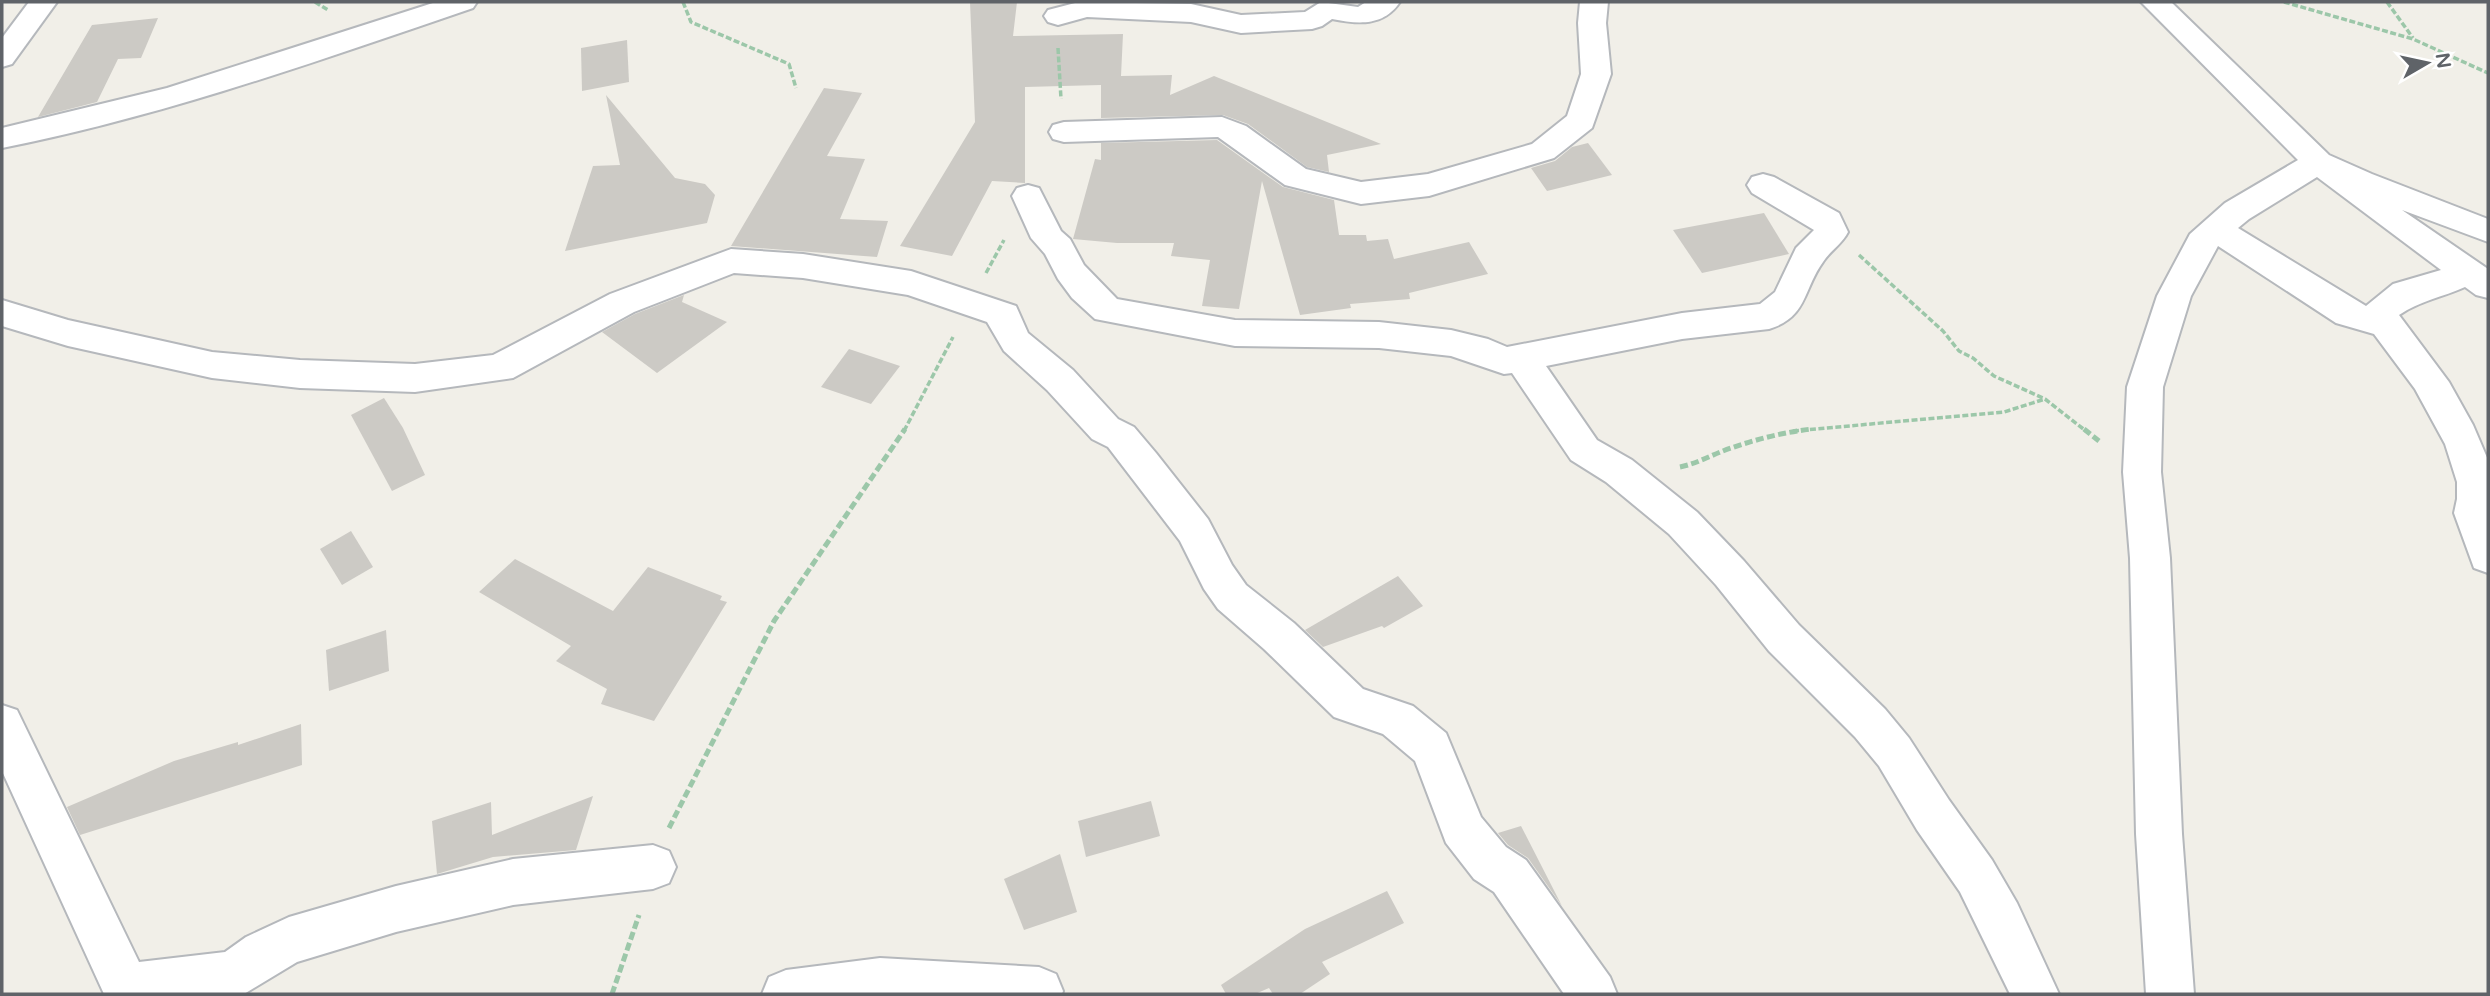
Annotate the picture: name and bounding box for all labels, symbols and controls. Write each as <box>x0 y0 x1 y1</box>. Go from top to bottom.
north arrow <box>2392 28 2462 98</box>
text: N <box>2431 51 2455 70</box>

